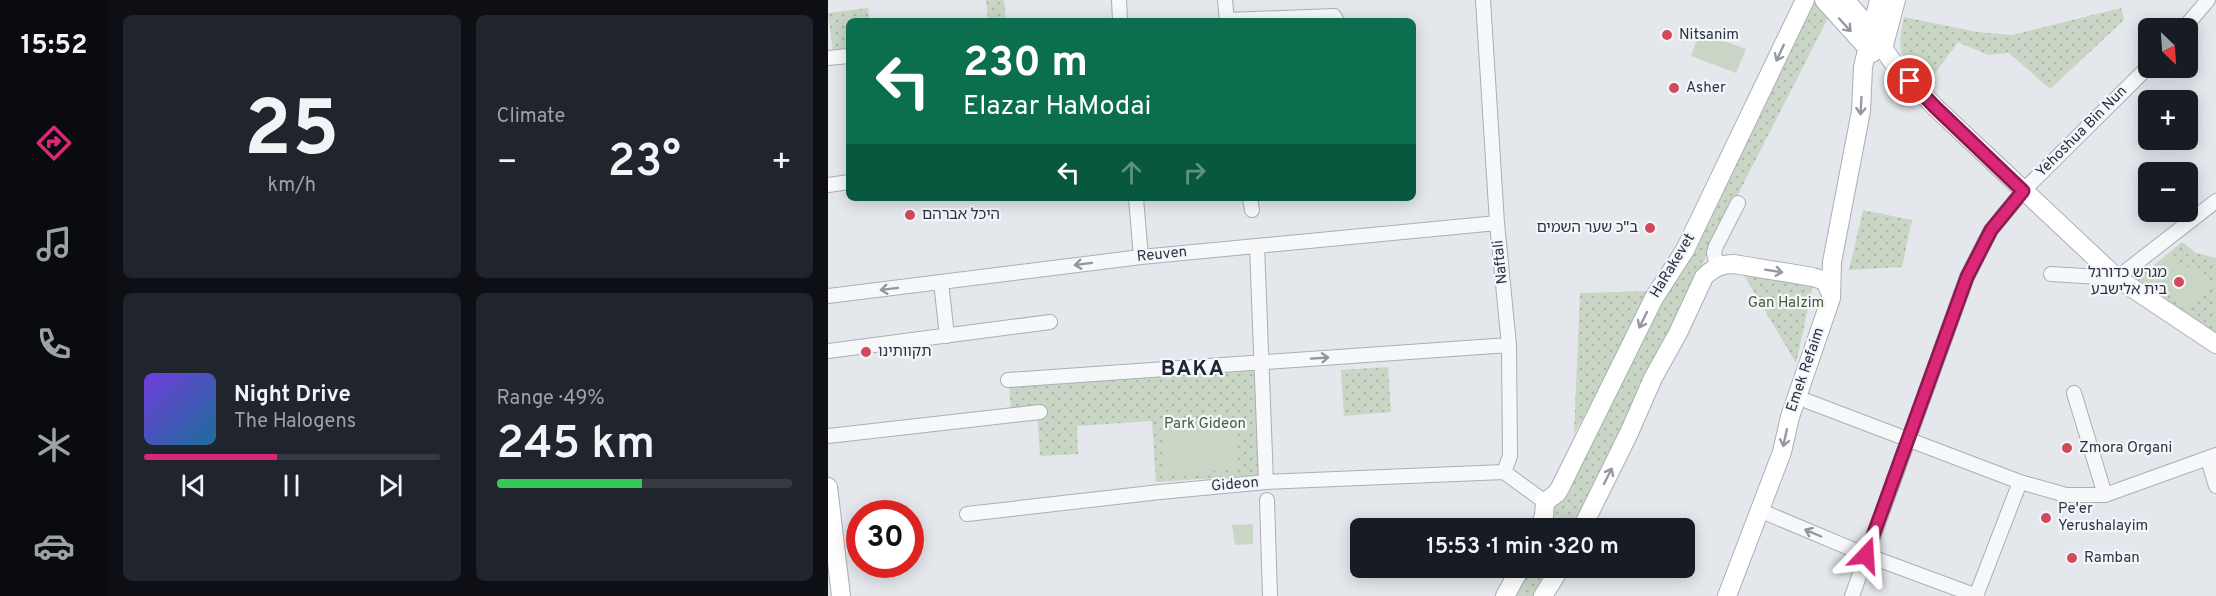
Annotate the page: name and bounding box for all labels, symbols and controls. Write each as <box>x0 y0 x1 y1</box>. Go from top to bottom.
one-way arrow <box>1838 17 1852 32</box>
north arrow <box>2138 18 2198 78</box>
map controls <box>2138 18 2198 222</box>
place label: Nitsanim <box>1679 26 1739 45</box>
marker: Nitsanim <box>1660 28 1674 42</box>
text: 15:52 <box>21 29 87 63</box>
text: 230 m <box>963 38 1088 91</box>
icon: left <box>864 42 942 120</box>
one-way arrow <box>1774 44 1786 62</box>
pin <box>1884 55 1935 106</box>
icon: arrive <box>1893 64 1926 97</box>
place label: Asher <box>1686 79 1726 98</box>
marker: Asher <box>1667 81 1681 95</box>
street label: Yehoshua Bin Nun <box>2032 82 2132 182</box>
text: 25 <box>244 84 339 183</box>
text: Elazar HaModai <box>963 90 1151 124</box>
button: + <box>2138 90 2198 150</box>
one-way arrow <box>1855 96 1866 116</box>
text: Climate <box>497 104 565 130</box>
icon: directions <box>33 122 75 164</box>
text: 23° <box>608 135 681 192</box>
text: − <box>497 143 518 185</box>
text: + <box>771 143 792 185</box>
icon: left <box>1052 156 1085 189</box>
icon: ahead <box>1115 156 1148 189</box>
icon: right <box>1178 156 1211 189</box>
button: − <box>2138 162 2198 222</box>
text: km/h <box>267 173 316 199</box>
place label: היכל אברהם <box>922 206 1000 225</box>
marker: היכל אברהם <box>903 208 917 222</box>
place label: ב"כ שער השמים <box>1536 219 1638 238</box>
marker: ב"כ שער השמים <box>1643 221 1657 235</box>
icon: music <box>33 223 75 265</box>
street label: HaRakevet <box>1646 230 1700 302</box>
street label: Naftali <box>1489 239 1513 285</box>
street label: Reuven <box>1136 243 1188 267</box>
one-way arrow <box>1073 259 1093 270</box>
place label: מגרש כדורגל בית אלישבע <box>2088 264 2167 300</box>
one-way arrow <box>1764 265 1784 276</box>
marker: מגרש כדורגל בית אלישבע <box>2172 275 2186 289</box>
one-way arrow <box>880 283 900 294</box>
park label: Gan HaIzim <box>1748 294 1824 313</box>
one-way arrow <box>1637 310 1649 328</box>
icon: phone <box>33 323 75 365</box>
street label: Emek Refaim <box>1783 325 1829 415</box>
place label: תקוותינו <box>878 343 931 362</box>
marker: תקוותינו <box>859 345 873 359</box>
one-way arrow <box>1309 352 1329 363</box>
district label: BAKA <box>1161 356 1225 383</box>
text: Night Drive <box>234 382 351 409</box>
text: Range · 49% <box>497 386 605 412</box>
text: The Halogens <box>234 409 356 435</box>
park label: Park Gideon <box>1164 415 1246 434</box>
text: 245 km <box>497 417 655 474</box>
icon: climate <box>33 424 75 466</box>
one-way arrow <box>1779 428 1790 447</box>
place label: Zmora Organi <box>2079 439 2172 458</box>
marker: Zmora Organi <box>2060 441 2074 455</box>
one-way arrow <box>1603 467 1614 485</box>
icon: previous <box>177 469 210 502</box>
icon: pause <box>275 469 308 502</box>
icon: next <box>374 469 407 502</box>
street label: Gideon <box>1210 473 1260 497</box>
speed limit sign: 30 <box>846 500 924 578</box>
place label: Pe'er Yerushalayim <box>2058 500 2148 536</box>
marker: Pe'er Yerushalayim <box>2039 511 2053 525</box>
position arrow <box>1834 523 1898 587</box>
icon: car <box>33 525 75 567</box>
one-way arrow <box>1804 527 1823 538</box>
text: 15:53 · 1 min · 320 m <box>1426 534 1619 561</box>
place label: Ramban <box>2084 549 2140 568</box>
marker: Ramban <box>2065 551 2079 565</box>

